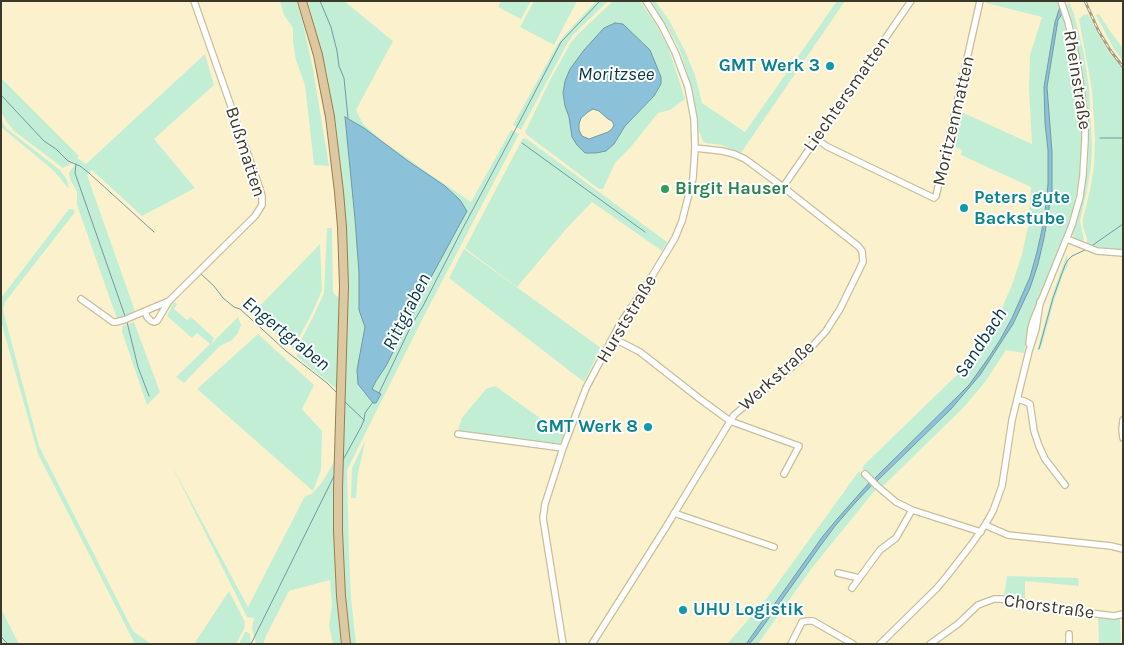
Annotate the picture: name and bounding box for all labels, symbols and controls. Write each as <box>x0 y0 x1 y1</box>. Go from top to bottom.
street label: Rheinstraße <box>1058 29 1096 131</box>
street label: Liechtersmatten <box>799 32 895 156</box>
street label: Moritzenmatten <box>929 54 979 188</box>
place label: GMT Werk 3 <box>719 55 820 77</box>
marker: GMT Werk 3 <box>824 60 836 72</box>
water label: Moritzsee <box>578 64 654 86</box>
street label: Bußmatten <box>220 104 270 200</box>
place label: Birgit Hauser <box>675 178 788 200</box>
marker: Birgit Hauser <box>659 183 671 195</box>
place label: Peters gute Backstube <box>974 187 1070 230</box>
marker: Peters gute Backstube <box>958 202 970 214</box>
water label: Rittgraben <box>378 270 436 354</box>
street label: Hurststraße <box>592 271 662 367</box>
water label: Engertgraben <box>238 292 334 376</box>
water label: Sandbach <box>950 304 1012 382</box>
street label: Werkstraße <box>735 336 819 416</box>
place label: GMT Werk 8 <box>536 416 638 438</box>
marker: GMT Werk 8 <box>642 421 654 433</box>
street label: Chorstraße <box>1002 590 1096 624</box>
place label: UHU Logistik <box>693 599 804 621</box>
marker: UHU Logistik <box>677 604 689 616</box>

